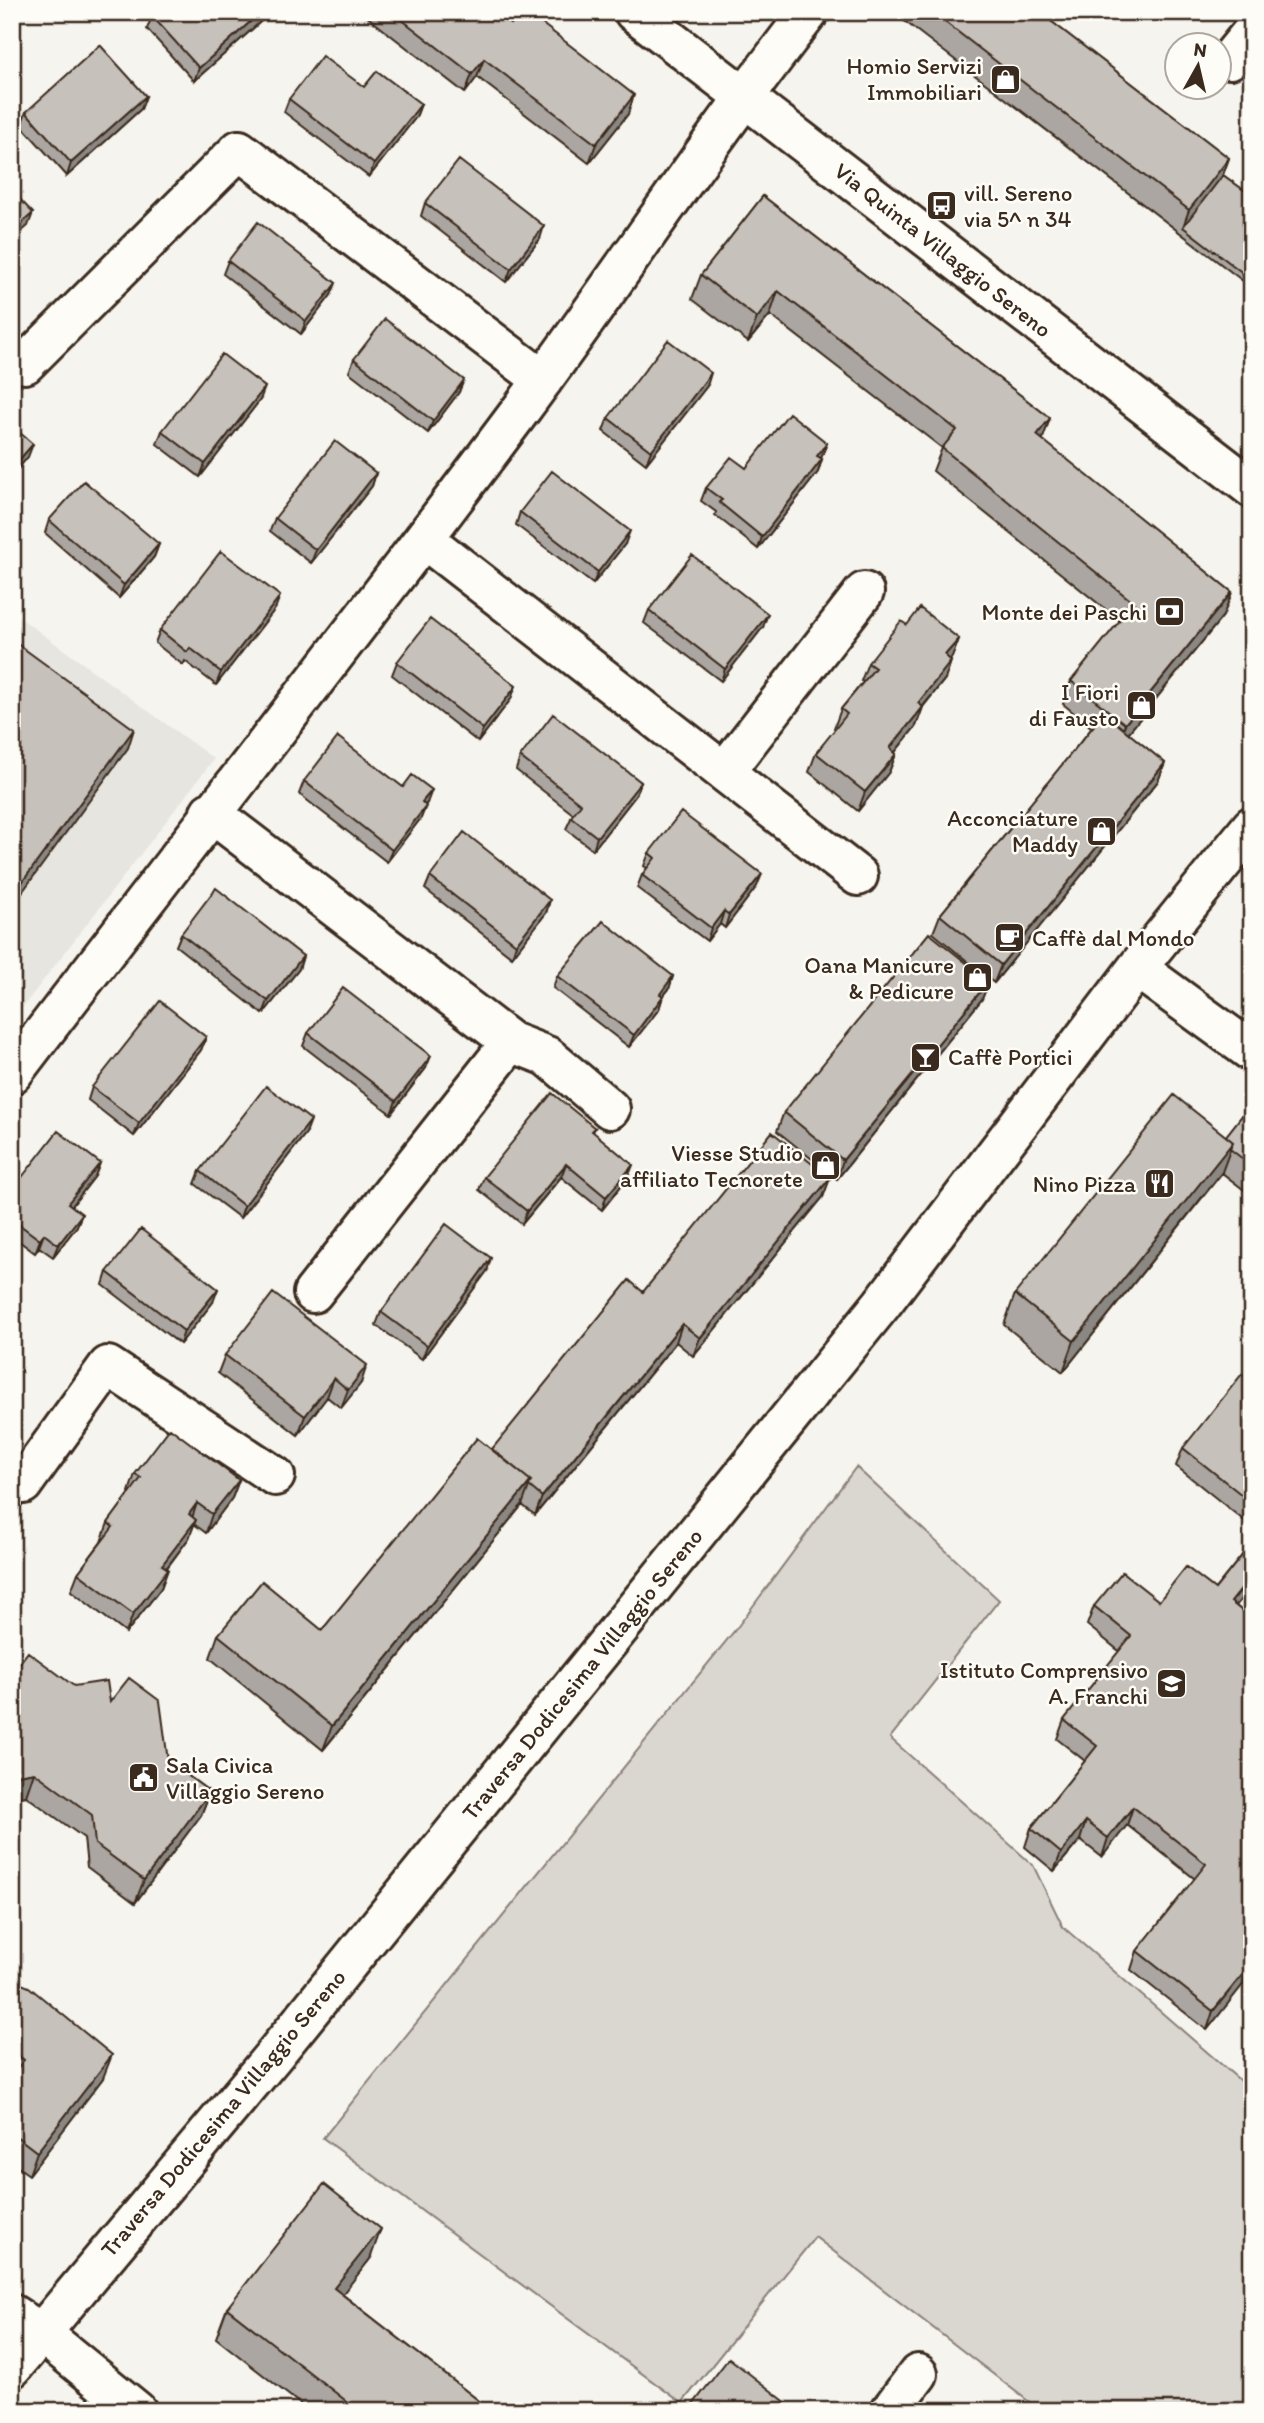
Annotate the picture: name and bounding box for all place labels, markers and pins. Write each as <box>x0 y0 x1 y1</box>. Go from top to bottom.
place label: Homio Servizi Immobiliari <box>847 52 982 106</box>
shop icon: Homio Servizi Immobiliari <box>988 62 1022 96</box>
place label: vill. Sereno via 5^ n 34 <box>964 179 1073 233</box>
bus stop icon: vill. Sereno via 5^ n 34 <box>924 189 958 223</box>
bank icon: Monte dei Paschi <box>1153 595 1187 629</box>
place label: Monte dei Paschi <box>982 598 1147 626</box>
place label: I Fiori di Fausto <box>1029 678 1119 732</box>
shop icon: I Fiori di Fausto <box>1125 688 1159 722</box>
place label: Acconciature Maddy <box>947 804 1078 858</box>
shop icon: Acconciature Maddy <box>1084 814 1118 848</box>
cafe icon: Caffè dal Mondo <box>992 921 1026 955</box>
place label: Caffè dal Mondo <box>1032 924 1195 952</box>
place label: Oana Manicure & Pedicure <box>804 951 954 1005</box>
shop icon: Oana Manicure & Pedicure <box>960 961 994 995</box>
bar icon: Caffè Portici <box>908 1040 942 1074</box>
place label: Caffè Portici <box>948 1043 1073 1071</box>
place label: Viesse Studio affiliato Tecnorete <box>620 1139 803 1193</box>
shop icon: Viesse Studio affiliato Tecnorete <box>809 1149 843 1183</box>
restaurant icon: Nino Pizza <box>1142 1167 1176 1201</box>
place label: Nino Pizza <box>1033 1170 1136 1198</box>
place label: Istituto Comprensivo A. Franchi <box>940 1656 1148 1710</box>
school or university icon: Istituto Comprensivo A. Franchi <box>1154 1666 1188 1700</box>
place label: Sala Civica Villaggio Sereno <box>166 1751 325 1805</box>
public building icon: Sala Civica Villaggio Sereno <box>126 1761 160 1795</box>

